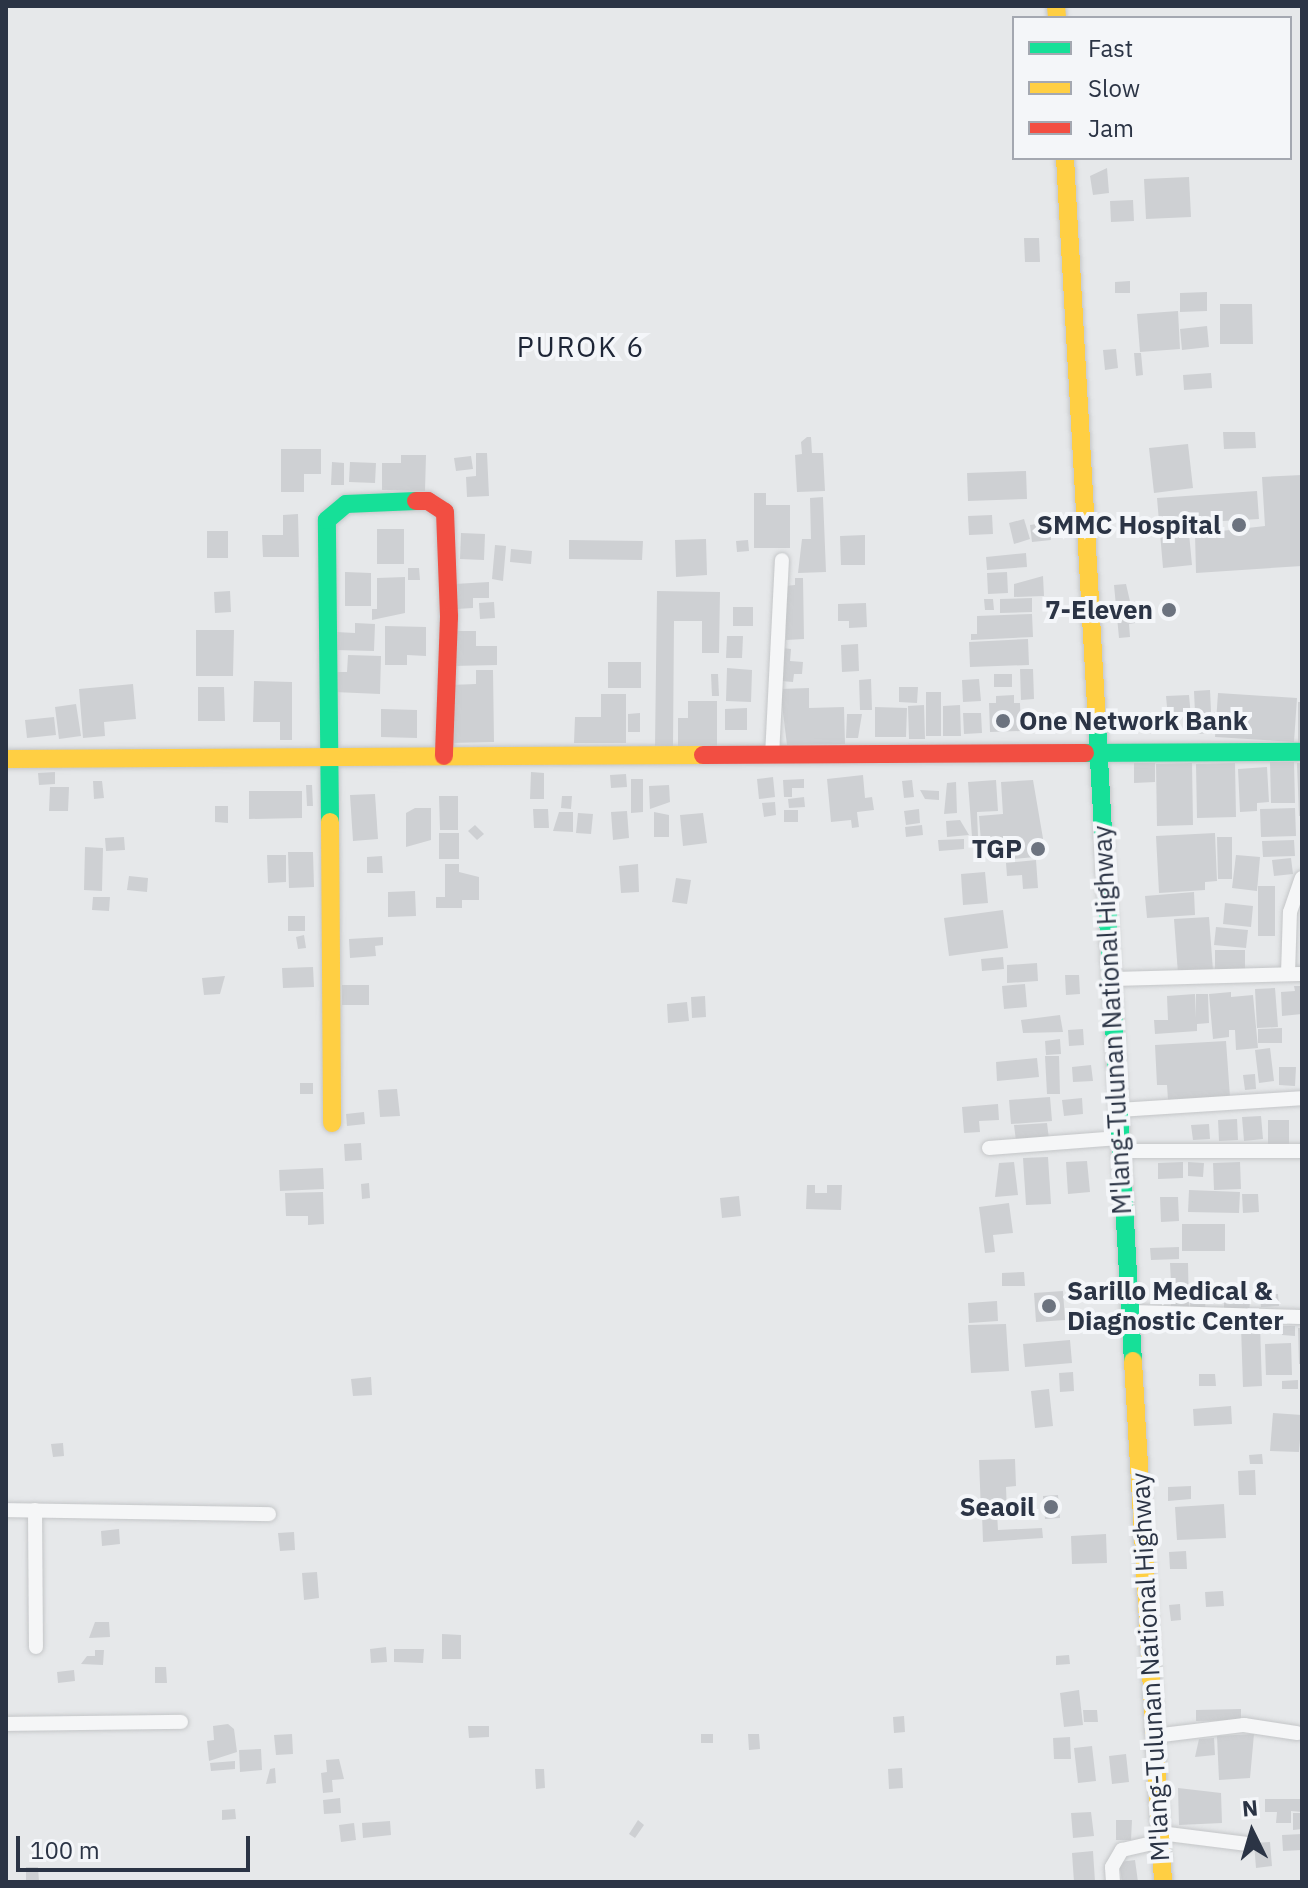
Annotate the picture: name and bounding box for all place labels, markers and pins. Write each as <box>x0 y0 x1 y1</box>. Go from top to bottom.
place label: SMMC Hospital <box>1037 509 1221 541</box>
marker: SMMC Hospital <box>1228 514 1250 536</box>
place label: 7-Eleven <box>1045 594 1153 626</box>
marker: 7-Eleven <box>1160 601 1178 619</box>
place label: One Network Bank <box>1019 705 1248 737</box>
marker: One Network Bank <box>994 712 1012 730</box>
place label: TGP <box>972 833 1022 865</box>
marker: TGP <box>1029 840 1047 858</box>
place label: Sarillo Medical & Diagnostic Center <box>1067 1275 1284 1336</box>
marker: Sarillo Medical & Diagnostic Center <box>1038 1295 1060 1317</box>
place label: Seaoil <box>959 1491 1035 1523</box>
marker: Seaoil <box>1042 1498 1060 1516</box>

